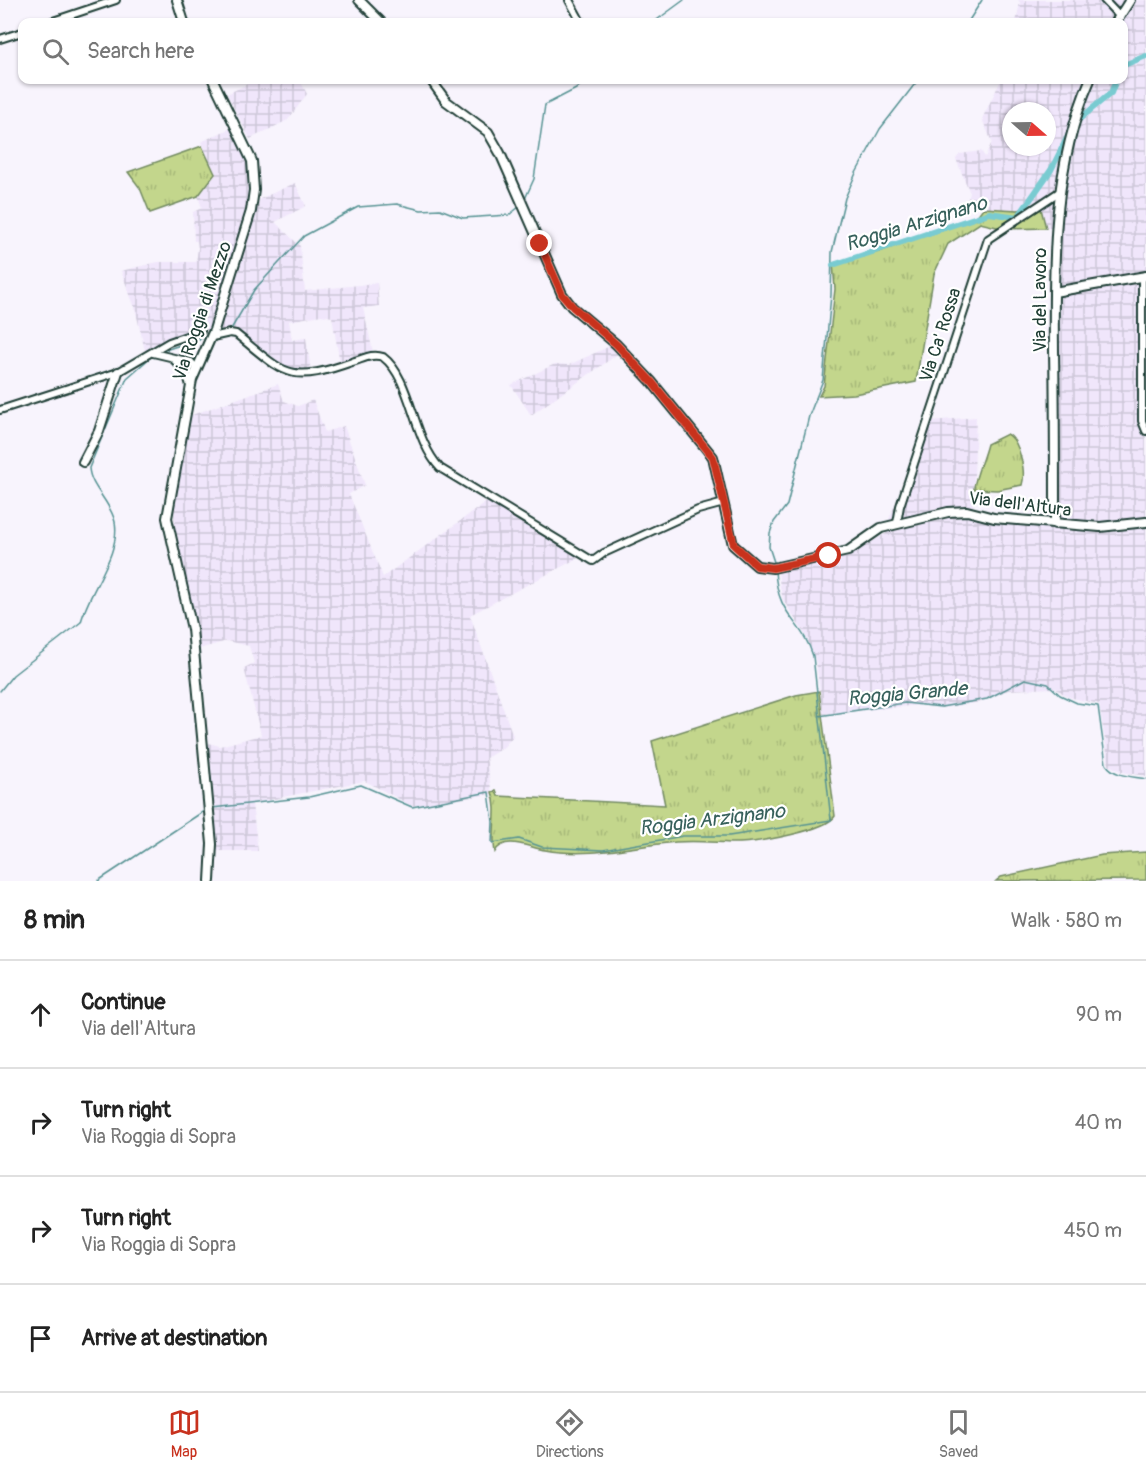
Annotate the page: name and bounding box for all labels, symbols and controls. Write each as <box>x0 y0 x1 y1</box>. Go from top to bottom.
search box <box>18 18 1128 84</box>
icon: search <box>39 35 72 68</box>
text: Search here <box>87 37 194 65</box>
north arrow <box>1002 102 1056 156</box>
water label: Roggia Arzignano <box>843 190 991 257</box>
route end <box>526 230 552 256</box>
street label: Via Roggia di Mezzo <box>168 238 237 384</box>
street label: Via del Lavoro <box>1029 248 1052 352</box>
street label: Via Ca' Rossa <box>914 285 967 385</box>
street label: Via dell'Altura <box>967 487 1073 522</box>
route start <box>815 542 841 568</box>
water label: Roggia Grande <box>846 676 970 711</box>
water label: Roggia Arzignano <box>638 798 787 841</box>
text: 8 min <box>24 904 85 936</box>
text: Walk · 580 m <box>1011 908 1122 933</box>
text: Continue <box>81 988 165 1016</box>
icon: ahead <box>24 998 57 1031</box>
text: 90 m <box>1076 1002 1122 1027</box>
text: Via dell'Altura <box>81 1016 196 1041</box>
text: Turn right <box>81 1096 171 1124</box>
icon: right <box>24 1106 57 1139</box>
text: 40 m <box>1075 1110 1122 1135</box>
text: Via Roggia di Sopra <box>81 1124 236 1149</box>
text: Turn right <box>81 1204 171 1232</box>
icon: right <box>24 1214 57 1247</box>
text: 450 m <box>1064 1218 1122 1243</box>
text: Via Roggia di Sopra <box>81 1232 236 1257</box>
icon: arrive <box>24 1322 57 1355</box>
text: Arrive at destination <box>81 1324 267 1352</box>
tab: Map <box>168 1406 201 1462</box>
tab: Directions <box>536 1406 604 1462</box>
tab: Saved <box>939 1406 978 1462</box>

